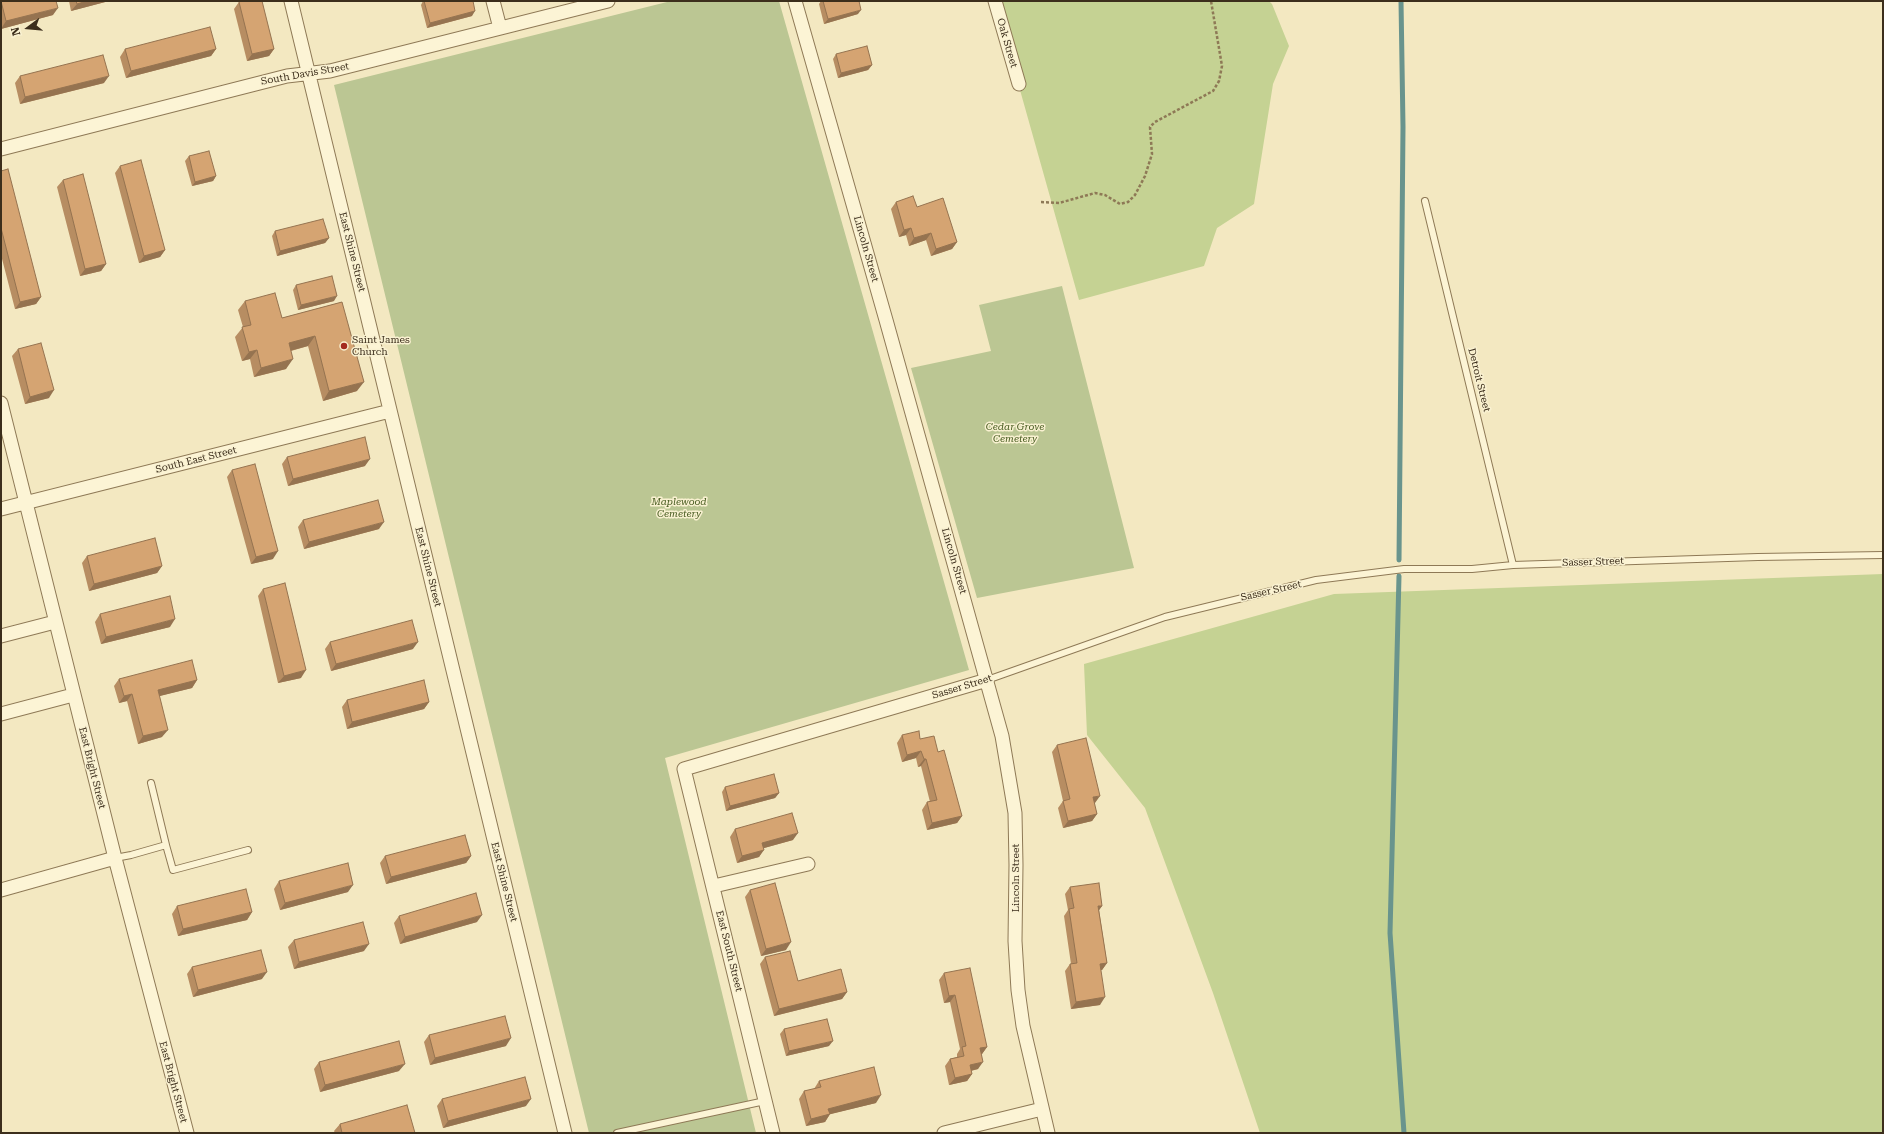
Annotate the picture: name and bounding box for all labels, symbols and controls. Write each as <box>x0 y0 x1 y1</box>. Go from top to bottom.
north arrow <box>8 8 48 48</box>
street label: Oak Street <box>994 17 1020 69</box>
text: N <box>9 26 23 37</box>
street label: South Davis Street <box>260 60 350 88</box>
street label: East Shine Street <box>336 211 368 293</box>
street label: Lincoln Street <box>851 215 881 283</box>
place label: Saint James Church <box>352 334 410 358</box>
marker: Saint James Church <box>339 341 349 351</box>
street label: Detroit Street <box>1465 347 1493 413</box>
park label: Cedar Grove Cemetery <box>986 421 1044 444</box>
street label: South East Street <box>154 444 238 476</box>
park label: Maplewood Cemetery <box>651 496 707 520</box>
street label: East Shine Street <box>412 526 444 608</box>
street label: Lincoln Street <box>939 527 969 595</box>
street label: Sasser Street <box>1562 555 1624 569</box>
street label: Sasser Street <box>1239 578 1303 604</box>
street label: Sasser Street <box>931 672 993 702</box>
street label: East Bright Street <box>76 726 108 810</box>
street label: East Shine Street <box>488 841 520 923</box>
street label: Lincoln Street <box>1010 844 1022 912</box>
street label: East South Street <box>713 909 745 993</box>
street label: East Bright Street <box>156 1040 190 1124</box>

